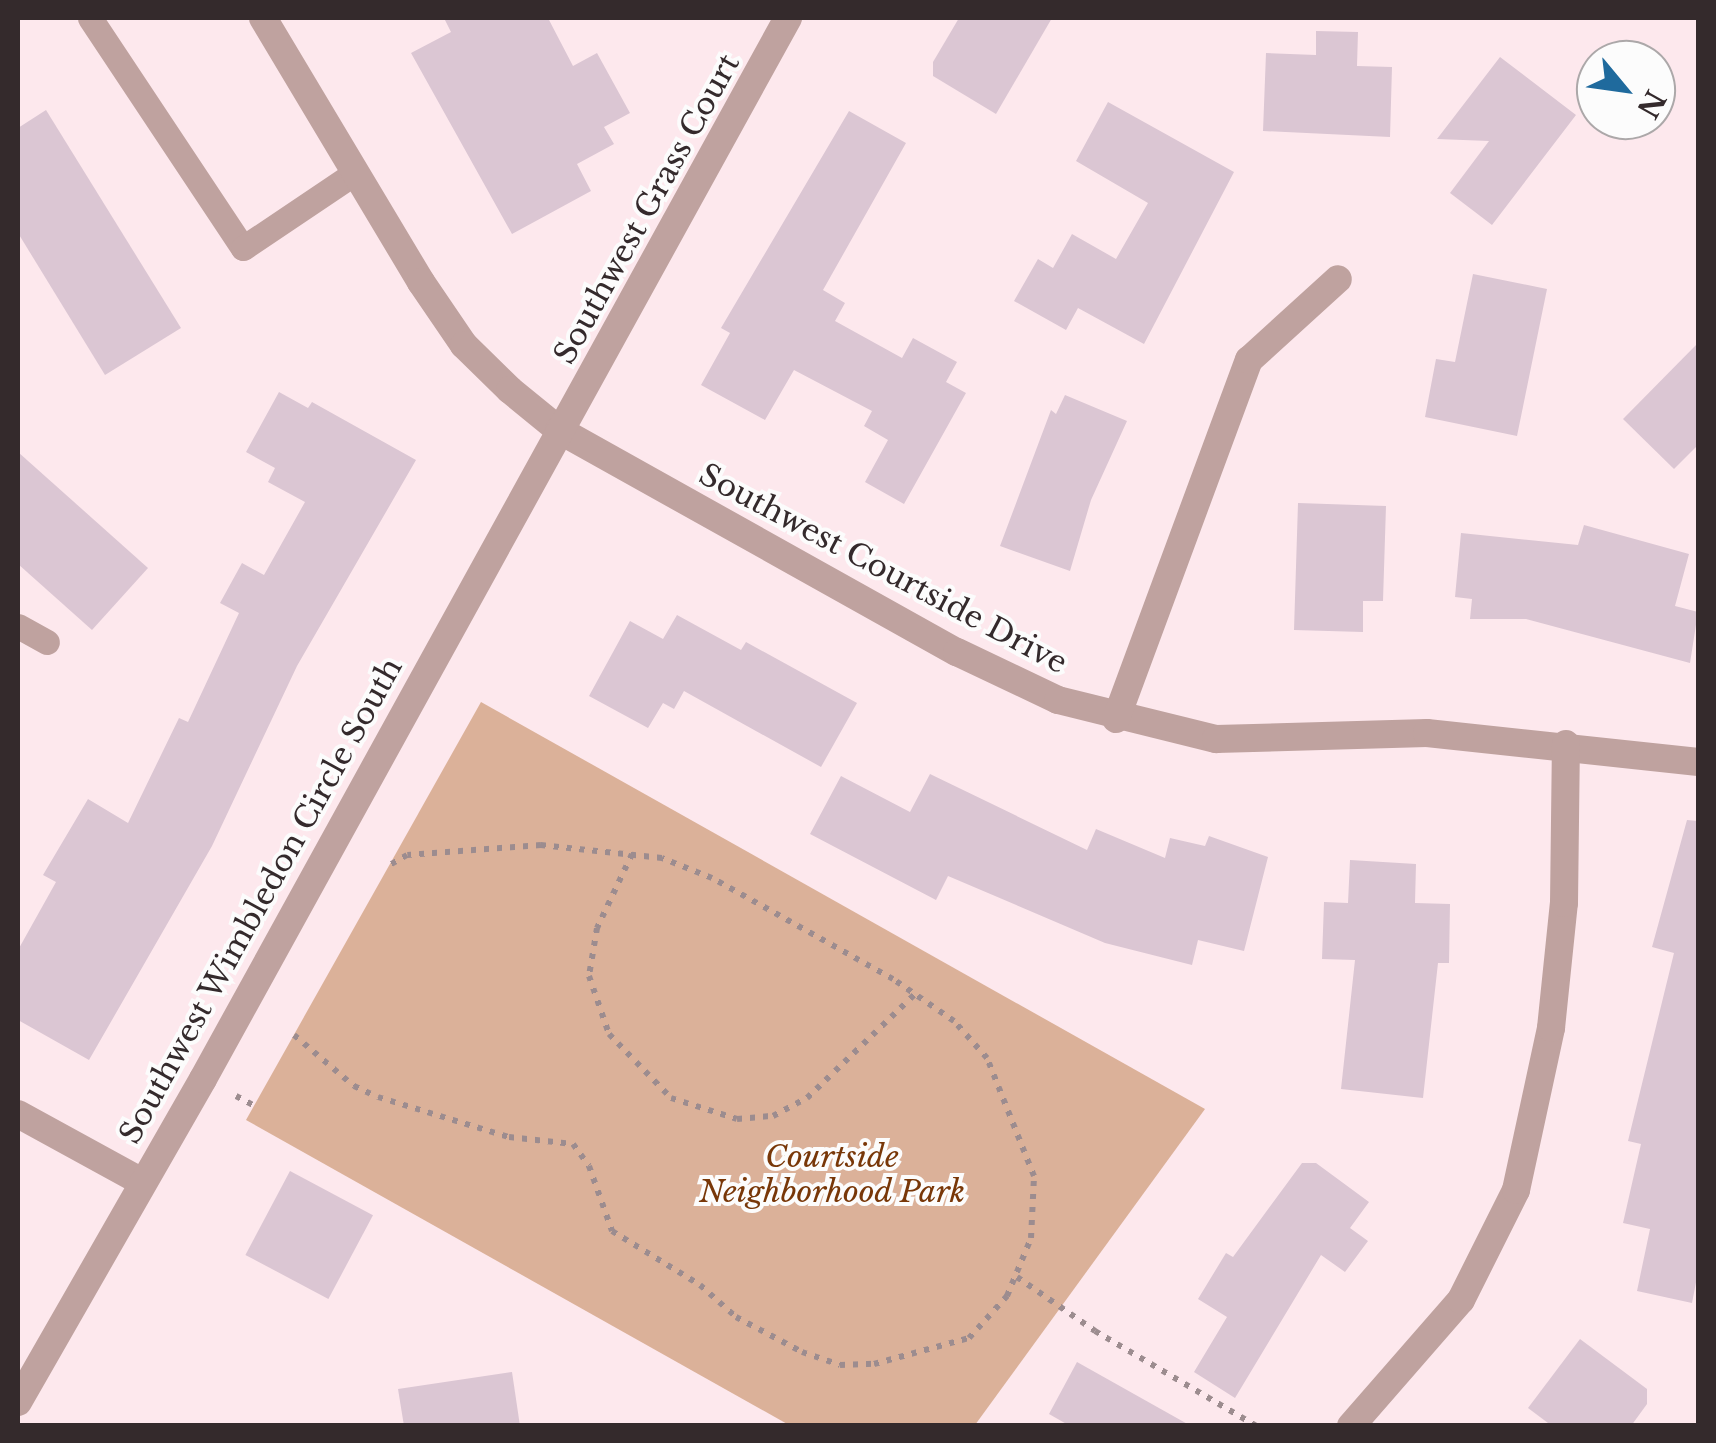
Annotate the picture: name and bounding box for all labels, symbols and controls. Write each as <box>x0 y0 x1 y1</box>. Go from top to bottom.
north arrow <box>1576 40 1676 140</box>
street label: Southwest Grass Court <box>547 48 747 370</box>
text: N <box>1629 84 1673 124</box>
street label: Southwest Courtside Drive <box>693 457 1073 681</box>
street label: Southwest Wimbledon Circle South <box>112 652 410 1150</box>
park label: Courtside Neighborhood Park <box>698 1139 966 1210</box>

